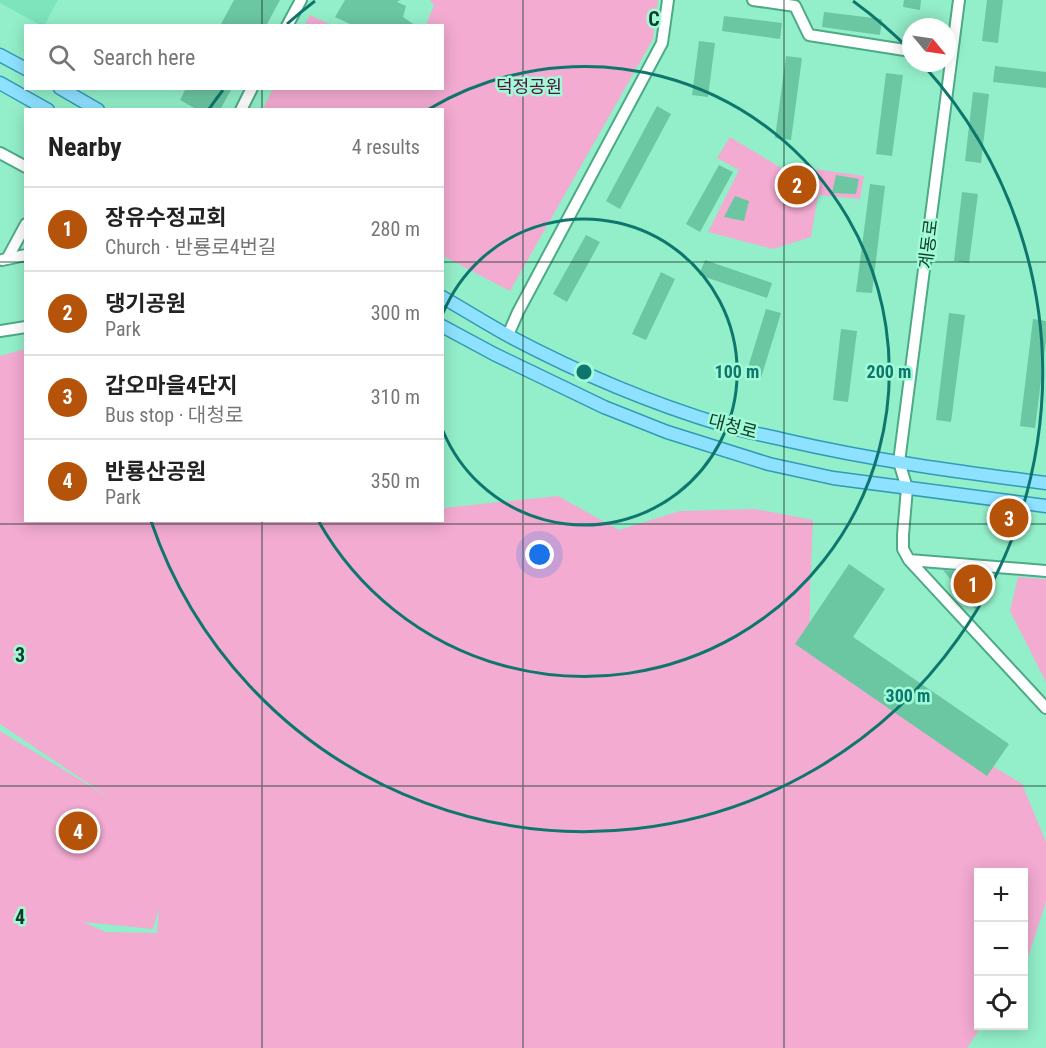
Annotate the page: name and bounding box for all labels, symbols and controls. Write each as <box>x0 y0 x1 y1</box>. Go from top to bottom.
text: C <box>648 7 660 31</box>
north arrow <box>902 18 956 72</box>
search box <box>24 24 444 90</box>
icon: search <box>45 41 78 74</box>
text: Search here <box>93 45 195 70</box>
park label: 덕정공원 <box>496 76 562 97</box>
text: Nearby <box>48 132 122 162</box>
text: 4 results <box>352 135 420 159</box>
pin: 2 <box>778 162 816 207</box>
text: 장유수정교회 <box>105 205 226 230</box>
text: 1 <box>62 217 73 241</box>
text: 280 m <box>371 217 420 241</box>
street label: 계동로 <box>915 218 941 270</box>
text: Church · 반룡로4번길 <box>105 235 276 259</box>
text: 댕기공원 <box>105 291 186 316</box>
text: 2 <box>62 301 73 325</box>
text: 300 m <box>371 301 420 325</box>
text: Park <box>105 317 141 341</box>
text: 100 m <box>715 361 759 382</box>
text: 200 m <box>867 361 911 382</box>
centre of rings <box>574 362 594 382</box>
text: 갑오마을4단지 <box>105 373 238 398</box>
text: 3 <box>62 385 73 409</box>
text: 310 m <box>371 385 420 409</box>
text: Bus stop · 대청로 <box>105 403 243 427</box>
street label: 대청로 <box>706 409 760 443</box>
text: 반룡산공원 <box>105 459 206 484</box>
text: 4 <box>62 469 73 493</box>
text: 350 m <box>371 469 420 493</box>
text: Park <box>105 485 141 509</box>
pin: 3 <box>990 496 1028 540</box>
your location <box>525 540 554 569</box>
pin: 1 <box>954 562 992 606</box>
text: 3 <box>15 643 25 667</box>
text: 300 m <box>886 685 930 706</box>
pin: 4 <box>58 808 98 854</box>
map controls <box>974 868 1028 1030</box>
button: + <box>974 868 1028 922</box>
text: 4 <box>15 905 25 929</box>
button: − <box>974 922 1028 976</box>
button: locate <box>974 976 1028 1030</box>

